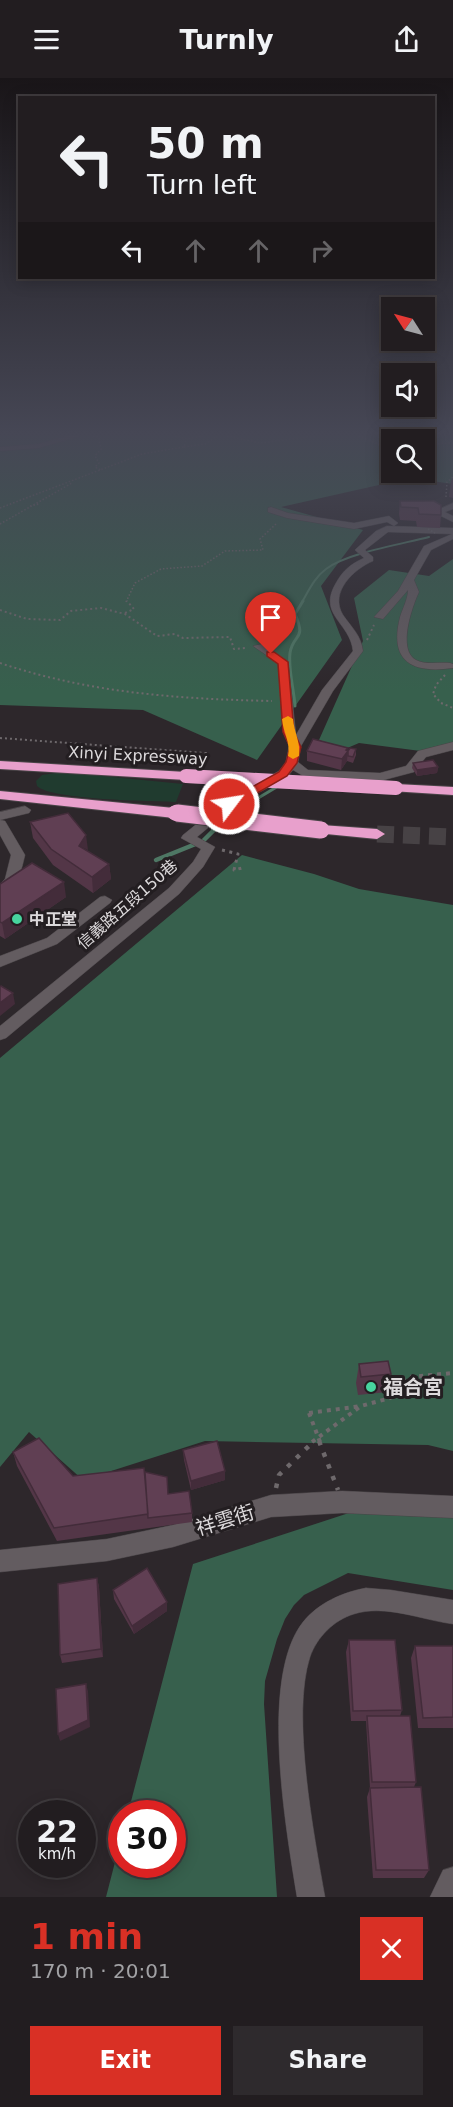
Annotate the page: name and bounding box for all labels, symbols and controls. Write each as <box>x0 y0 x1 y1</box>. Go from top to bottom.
icon: menu <box>30 23 63 56</box>
icon: share <box>390 23 423 56</box>
text: Turnly <box>179 24 274 55</box>
text: 50 m <box>147 119 264 168</box>
icon: left <box>48 120 126 198</box>
text: Turn left <box>147 169 257 200</box>
icon: left <box>116 234 149 267</box>
icon: ahead <box>179 234 212 267</box>
icon: ahead <box>242 234 275 267</box>
icon: right <box>305 234 338 267</box>
north arrow <box>381 297 435 351</box>
map controls <box>381 297 435 483</box>
button: sound <box>381 363 435 417</box>
button: search <box>381 429 435 483</box>
pin <box>245 592 296 654</box>
icon: arrive <box>254 601 287 634</box>
street label: Xinyi Expressway <box>68 742 208 769</box>
position arrow <box>197 772 261 836</box>
street label: 信義路五段150巷 <box>73 856 181 953</box>
place label: 中正堂 <box>29 910 77 929</box>
marker: 中正堂 <box>10 912 24 926</box>
place label: 福合宮 <box>383 1375 443 1399</box>
marker: 福合宮 <box>364 1380 378 1394</box>
street label: 祥雲街 <box>193 1500 257 1540</box>
speed limit sign: 30 <box>108 1800 186 1878</box>
text: 22 <box>36 1814 78 1849</box>
text: km/h <box>38 1845 76 1863</box>
text: 1 min <box>30 1916 143 1957</box>
button: close <box>360 1917 423 1980</box>
text: 170 m · 20:01 <box>30 1959 171 1983</box>
button: Exit <box>30 2026 221 2095</box>
button: Share <box>233 2026 423 2095</box>

